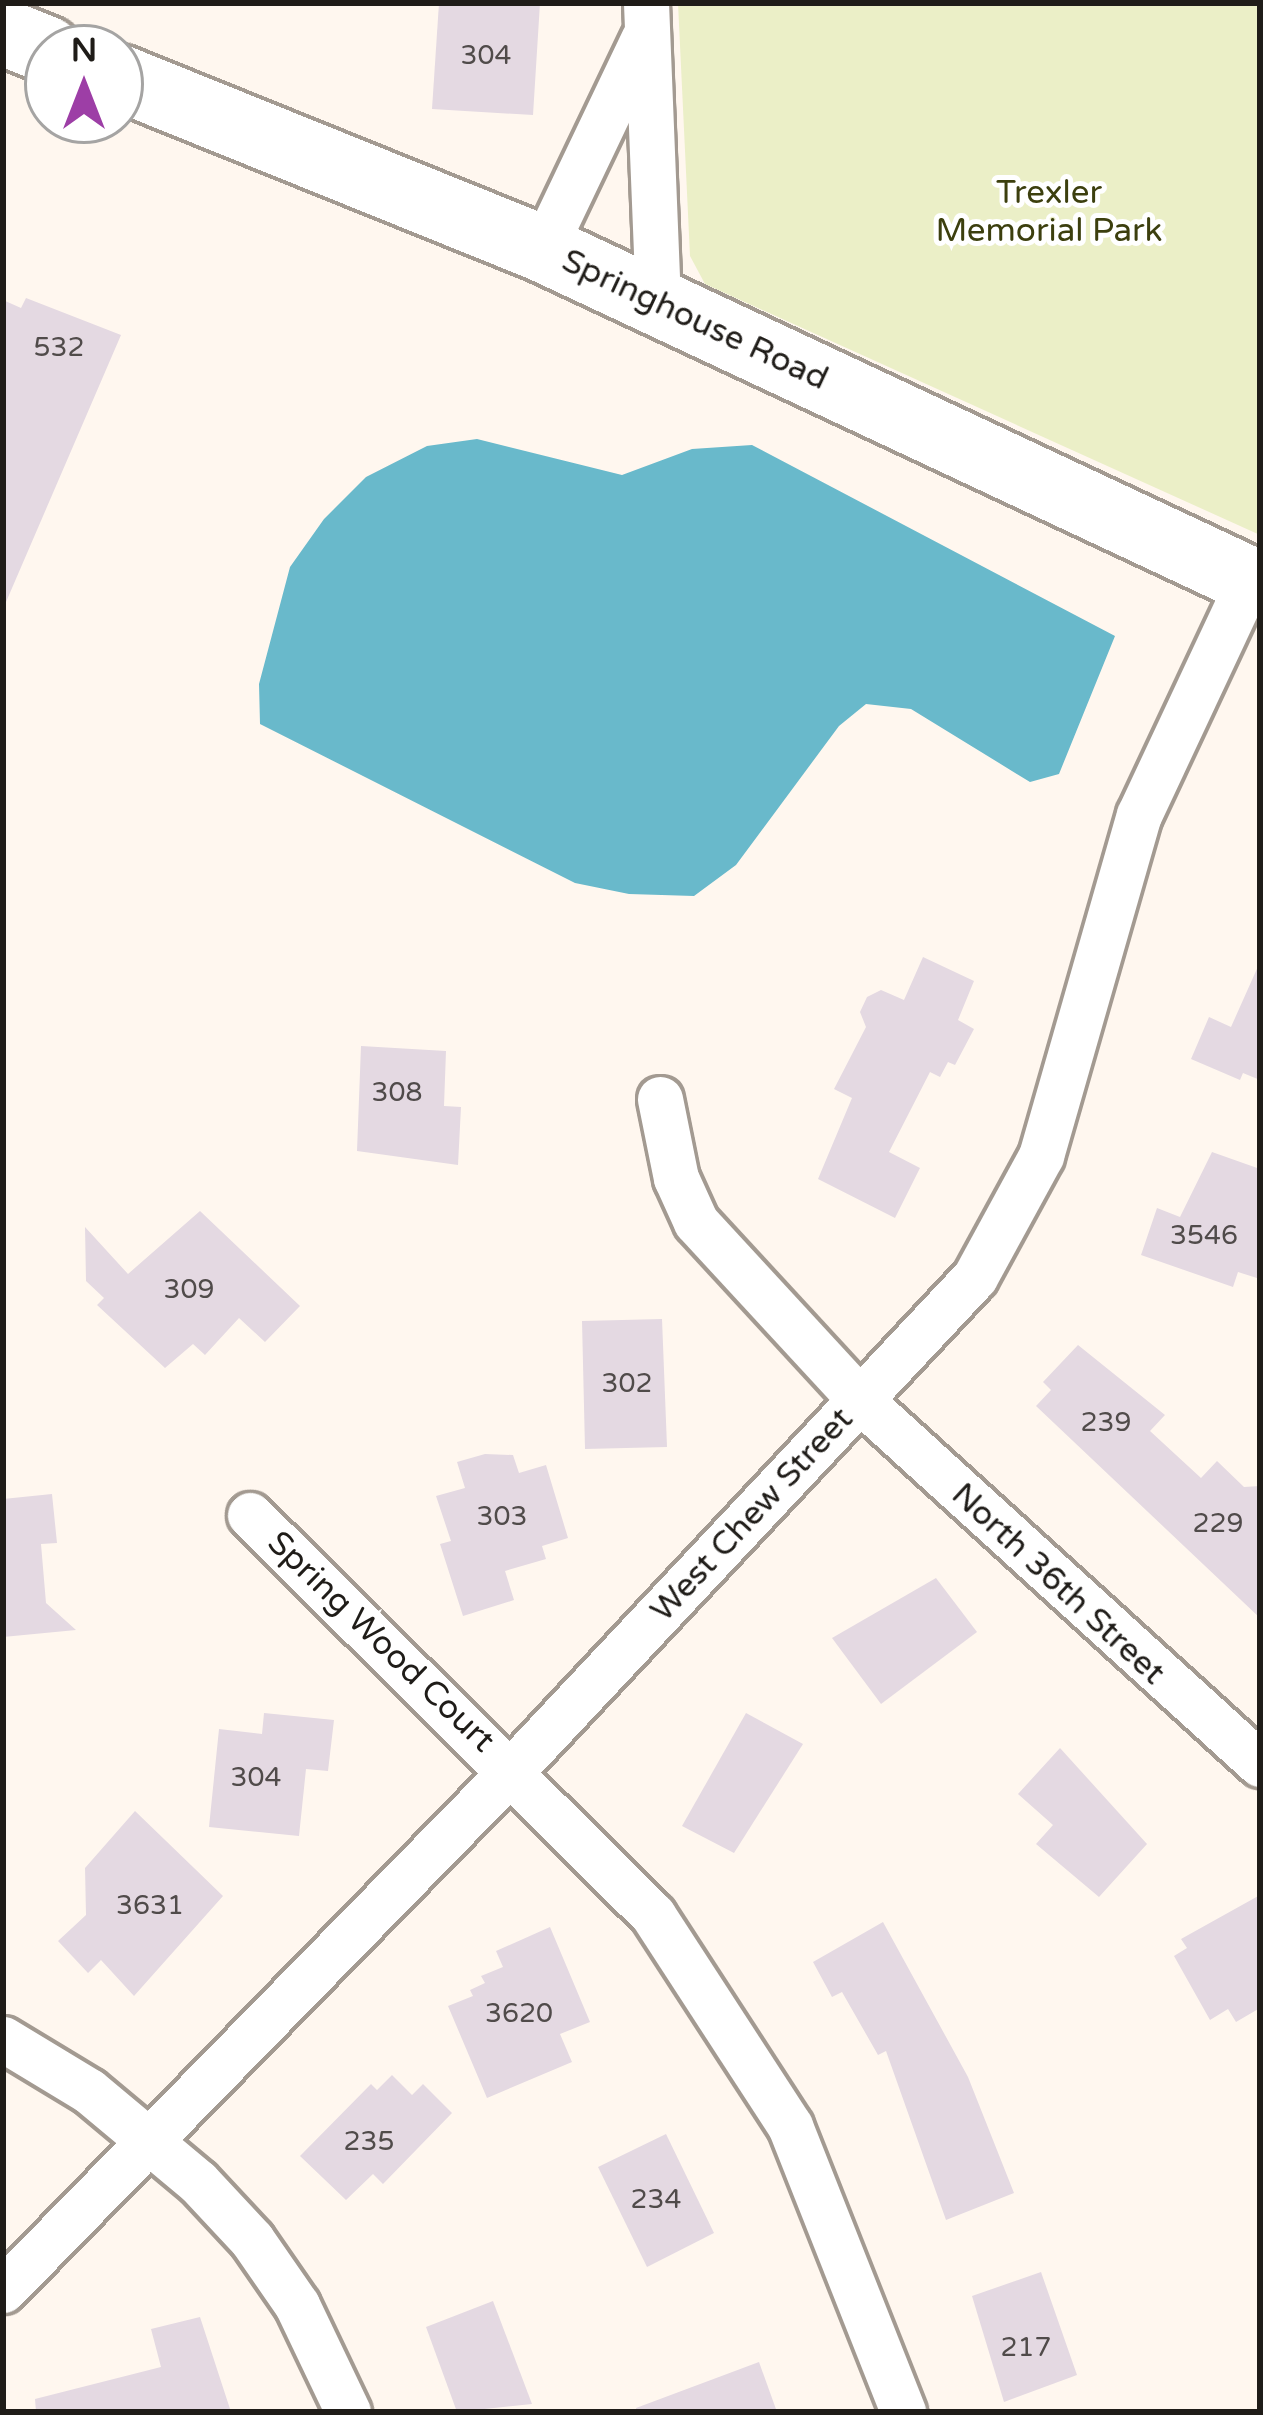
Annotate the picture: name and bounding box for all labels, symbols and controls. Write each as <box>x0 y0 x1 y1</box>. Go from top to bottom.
north arrow <box>24 24 144 144</box>
text: N <box>71 31 97 70</box>
house number: 304 <box>461 40 511 72</box>
park label: Trexler Memorial Park <box>935 173 1163 251</box>
street label: Springhouse Road <box>556 241 834 399</box>
house number: 532 <box>34 332 84 364</box>
house number: 308 <box>372 1077 422 1109</box>
house number: 3546 <box>1170 1220 1238 1252</box>
house number: 309 <box>164 1274 214 1306</box>
house number: 302 <box>602 1368 652 1400</box>
street label: West Chew Street <box>643 1400 861 1630</box>
house number: 239 <box>1081 1407 1131 1439</box>
street label: North 36th Street <box>943 1475 1173 1693</box>
house number: 303 <box>477 1501 527 1533</box>
house number: 229 <box>1193 1508 1243 1540</box>
street label: Spring Wood Court <box>259 1523 503 1761</box>
house number: 304 <box>231 1762 281 1794</box>
house number: 3631 <box>116 1890 184 1922</box>
house number: 3620 <box>485 1998 553 2030</box>
house number: 235 <box>344 2126 394 2158</box>
house number: 234 <box>631 2184 681 2216</box>
house number: 217 <box>1001 2332 1051 2364</box>

